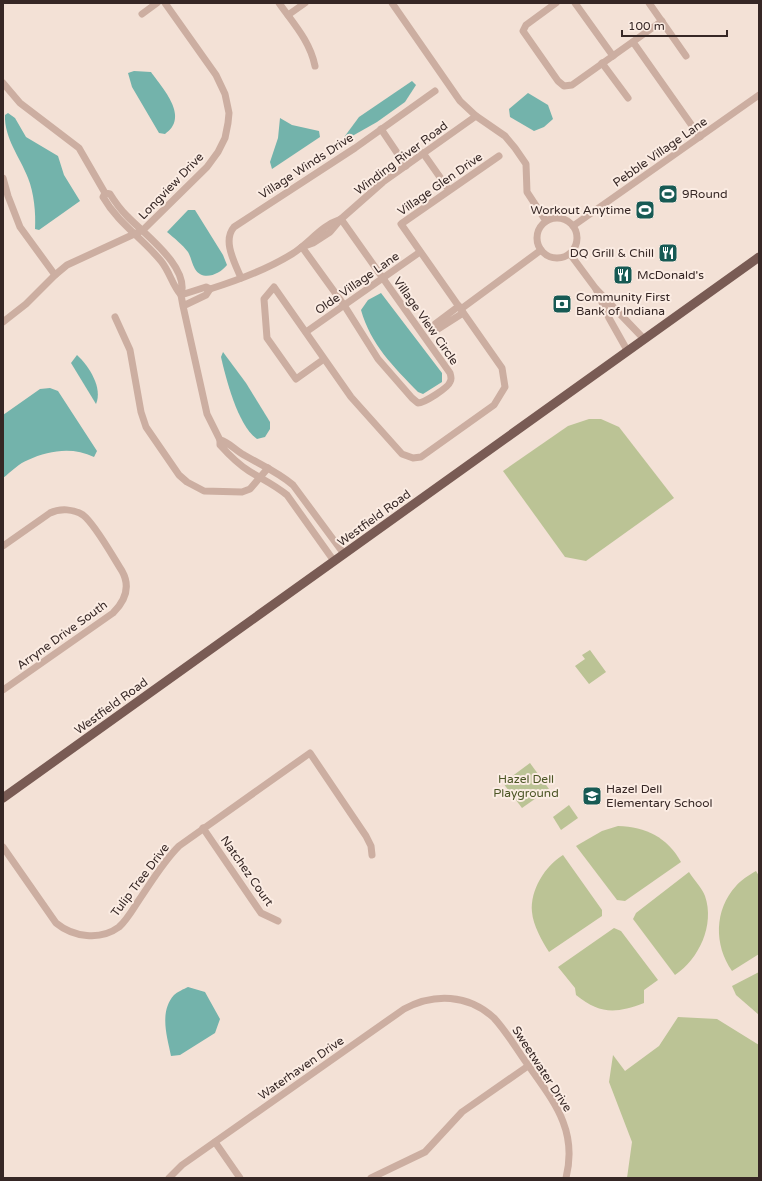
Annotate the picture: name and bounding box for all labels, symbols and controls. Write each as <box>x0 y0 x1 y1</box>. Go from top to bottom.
scale bar <box>622 12 727 38</box>
text: 100 m <box>628 19 665 33</box>
street label: Pebble Village Lane <box>610 114 710 190</box>
street label: Winding River Road <box>352 118 450 198</box>
street label: Village Winds Drive <box>256 130 356 202</box>
street label: Village Glen Drive <box>395 149 485 218</box>
street label: Longview Drive <box>136 150 207 222</box>
sports icon: 9Round <box>657 183 679 205</box>
place label: 9Round <box>682 187 728 201</box>
sports icon: Workout Anytime <box>634 199 656 221</box>
place label: Workout Anytime <box>531 203 631 217</box>
restaurant icon: DQ Grill & Chill <box>657 242 679 264</box>
place label: DQ Grill & Chill <box>570 246 654 260</box>
street label: Olde Village Lane <box>312 249 402 317</box>
restaurant icon: McDonald's <box>612 264 634 286</box>
place label: McDonald's <box>637 268 704 282</box>
street label: Village View Circle <box>390 274 462 368</box>
place label: Community First Bank of Indiana <box>576 290 671 318</box>
bank icon: Community First Bank of Indiana <box>551 293 573 315</box>
street label: Westfield Road <box>335 487 413 549</box>
street label: Arryne Drive South <box>14 598 110 672</box>
street label: Westfield Road <box>72 675 150 737</box>
park label: Hazel Dell Playground <box>493 772 559 800</box>
place label: Hazel Dell Elementary School <box>606 782 713 810</box>
school or university icon: Hazel Dell Elementary School <box>581 785 603 807</box>
street label: Natchez Court <box>218 833 277 909</box>
street label: Tulip Tree Drive <box>108 841 172 919</box>
street label: Sweetwater Drive <box>509 1024 575 1115</box>
street label: Waterhaven Drive <box>256 1033 347 1103</box>

